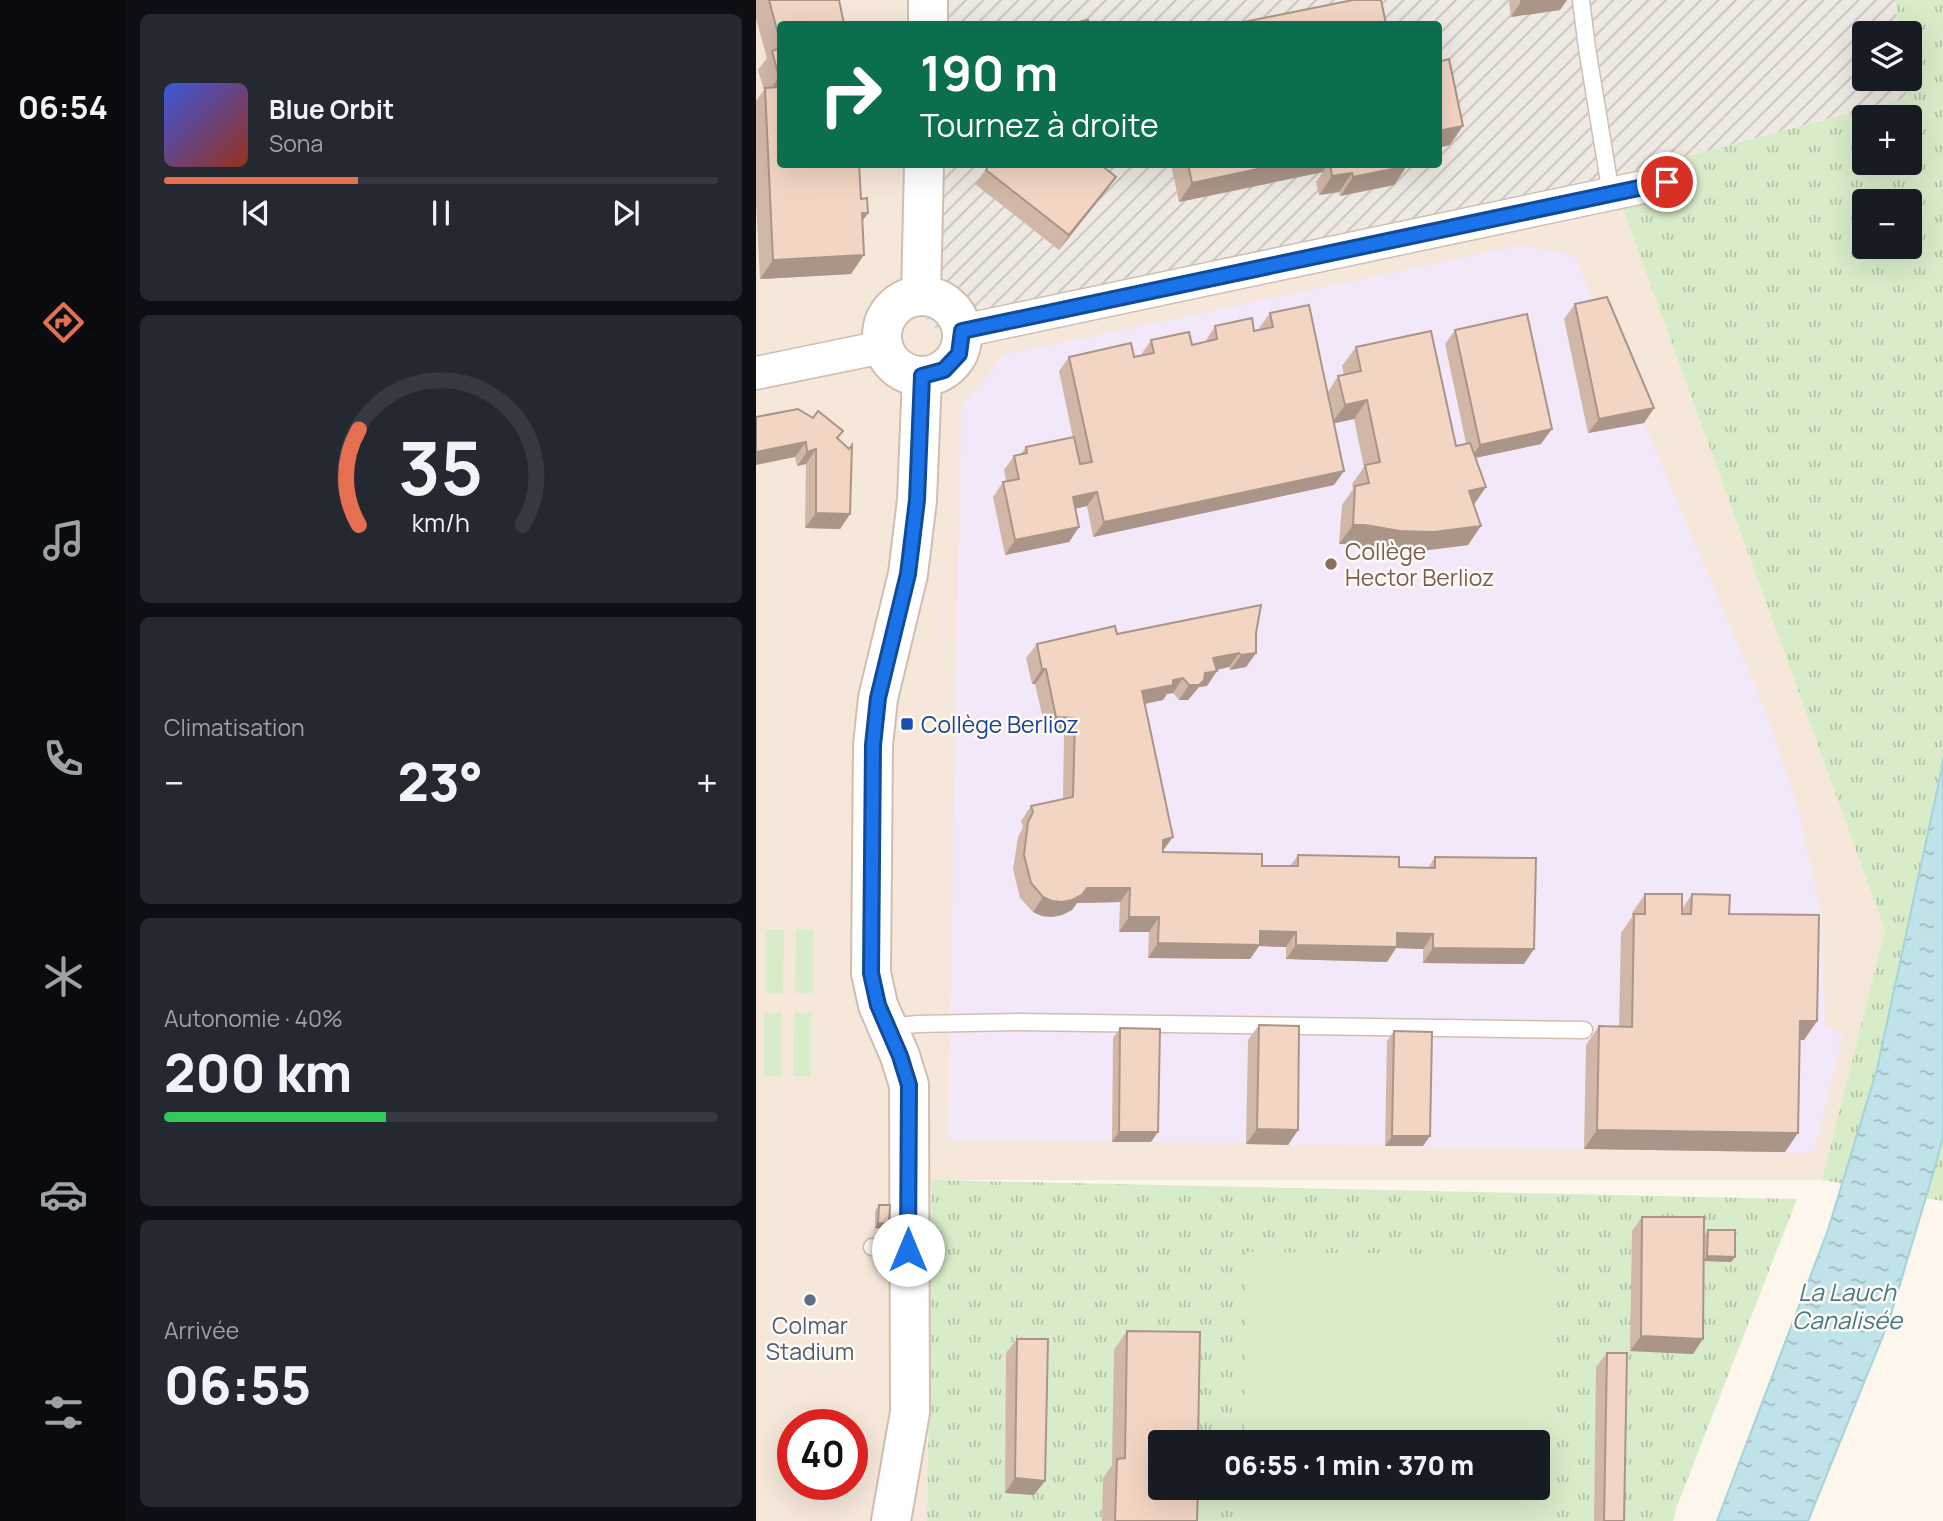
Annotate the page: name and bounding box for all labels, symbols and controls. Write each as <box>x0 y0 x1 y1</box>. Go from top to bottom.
map controls <box>1852 21 1922 259</box>
button: layers <box>1852 21 1922 91</box>
text: 190 m <box>920 39 1058 106</box>
icon: right <box>805 49 896 140</box>
text: 06:54 <box>18 85 108 129</box>
text: Blue Orbit <box>269 91 394 127</box>
text: Tournez à droite <box>920 103 1159 147</box>
button: + <box>1852 105 1922 175</box>
text: Sona <box>269 127 323 159</box>
pin <box>1637 152 1697 212</box>
icon: arrive <box>1648 163 1686 201</box>
button: − <box>1852 189 1922 259</box>
icon: previous <box>237 194 275 232</box>
icon: pause <box>422 194 460 232</box>
icon: next <box>607 194 645 232</box>
icon: directions <box>39 298 88 347</box>
text: 35 <box>399 418 484 518</box>
text: km/h <box>412 505 470 540</box>
icon: music <box>39 516 88 565</box>
place label: Collège Hector Berlioz <box>1345 535 1494 593</box>
marker: Collège Hector Berlioz <box>1323 556 1339 572</box>
place label: Collège Berlioz <box>921 708 1079 740</box>
text: Climatisation <box>164 711 305 743</box>
marker: Collège Berlioz <box>899 716 915 732</box>
icon: phone <box>39 734 88 783</box>
text: 23° <box>398 746 483 817</box>
text: − <box>164 756 185 808</box>
text: + <box>696 756 718 808</box>
icon: climate <box>39 952 88 1001</box>
text: Autonomie · 40% <box>164 1002 343 1034</box>
text: 200 km <box>164 1037 352 1108</box>
icon: car <box>39 1170 88 1219</box>
position arrow <box>871 1213 945 1287</box>
water label: La Lauch Canalisée <box>1792 1275 1904 1336</box>
marker: Colmar Stadium <box>802 1292 818 1308</box>
place label: Colmar Stadium <box>766 1309 854 1367</box>
text: Arrivée <box>164 1314 239 1346</box>
text: 06:55 <box>164 1349 311 1420</box>
icon: filters <box>39 1388 88 1437</box>
speed limit sign: 40 <box>777 1409 868 1500</box>
text: 06:55 · 1 min · 370 m <box>1224 1447 1474 1483</box>

